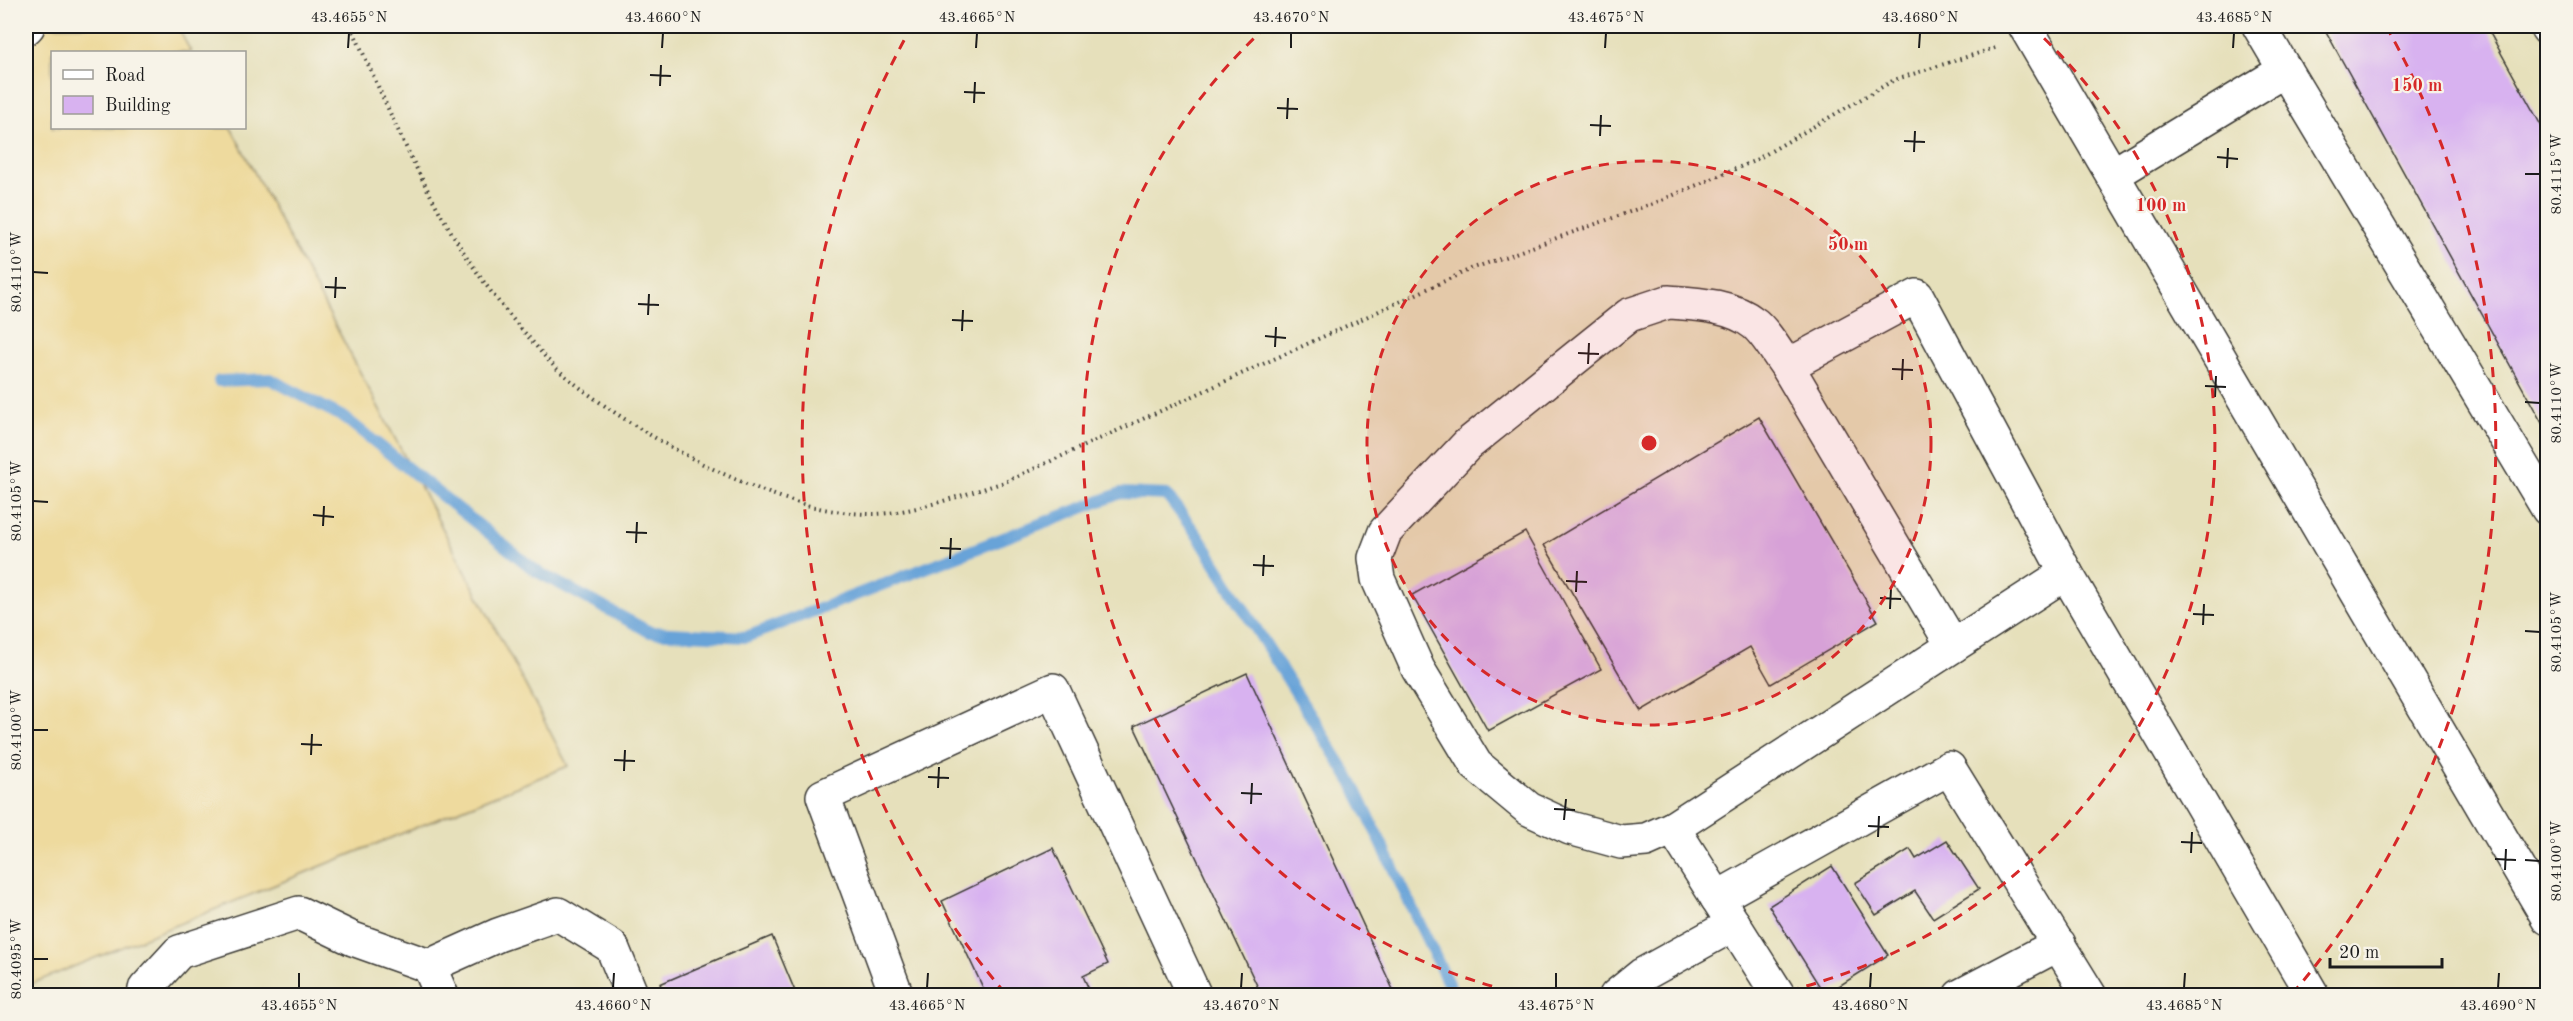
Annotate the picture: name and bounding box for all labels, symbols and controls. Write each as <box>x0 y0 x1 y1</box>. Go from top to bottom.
text: 43.4655°N <box>311 11 388 26</box>
text: 43.4660°N <box>625 11 702 26</box>
text: 43.4665°N <box>939 11 1016 26</box>
text: 43.4670°N <box>1253 11 1330 26</box>
text: 43.4675°N <box>1568 11 1645 26</box>
text: 43.4680°N <box>1882 11 1959 26</box>
text: 43.4685°N <box>2196 11 2273 26</box>
legend <box>51 51 246 129</box>
text: Road <box>105 67 145 85</box>
text: 150 m <box>2392 77 2442 95</box>
text: Building <box>105 97 171 115</box>
text: 80.4115°W <box>2550 133 2565 215</box>
text: 100 m <box>2136 197 2186 215</box>
text: 80.4110°W <box>10 231 25 313</box>
text: 50 m <box>1828 236 1868 254</box>
text: 80.4110°W <box>2550 362 2565 444</box>
centre of rings <box>1639 433 1659 453</box>
text: 80.4105°W <box>10 460 25 542</box>
text: 80.4105°W <box>2550 591 2565 673</box>
text: 80.4100°W <box>10 689 25 771</box>
text: 80.4100°W <box>2550 820 2565 902</box>
text: 80.4095°W <box>10 918 25 1000</box>
scale bar <box>2330 931 2442 969</box>
text: 20 m <box>2339 944 2379 962</box>
text: 43.4655°N <box>261 999 338 1014</box>
text: 43.4660°N <box>575 999 652 1014</box>
text: 43.4665°N <box>889 999 966 1014</box>
text: 43.4670°N <box>1203 999 1280 1014</box>
text: 43.4675°N <box>1518 999 1595 1014</box>
text: 43.4680°N <box>1832 999 1909 1014</box>
text: 43.4685°N <box>2146 999 2223 1014</box>
text: 43.4690°N <box>2460 999 2537 1014</box>

